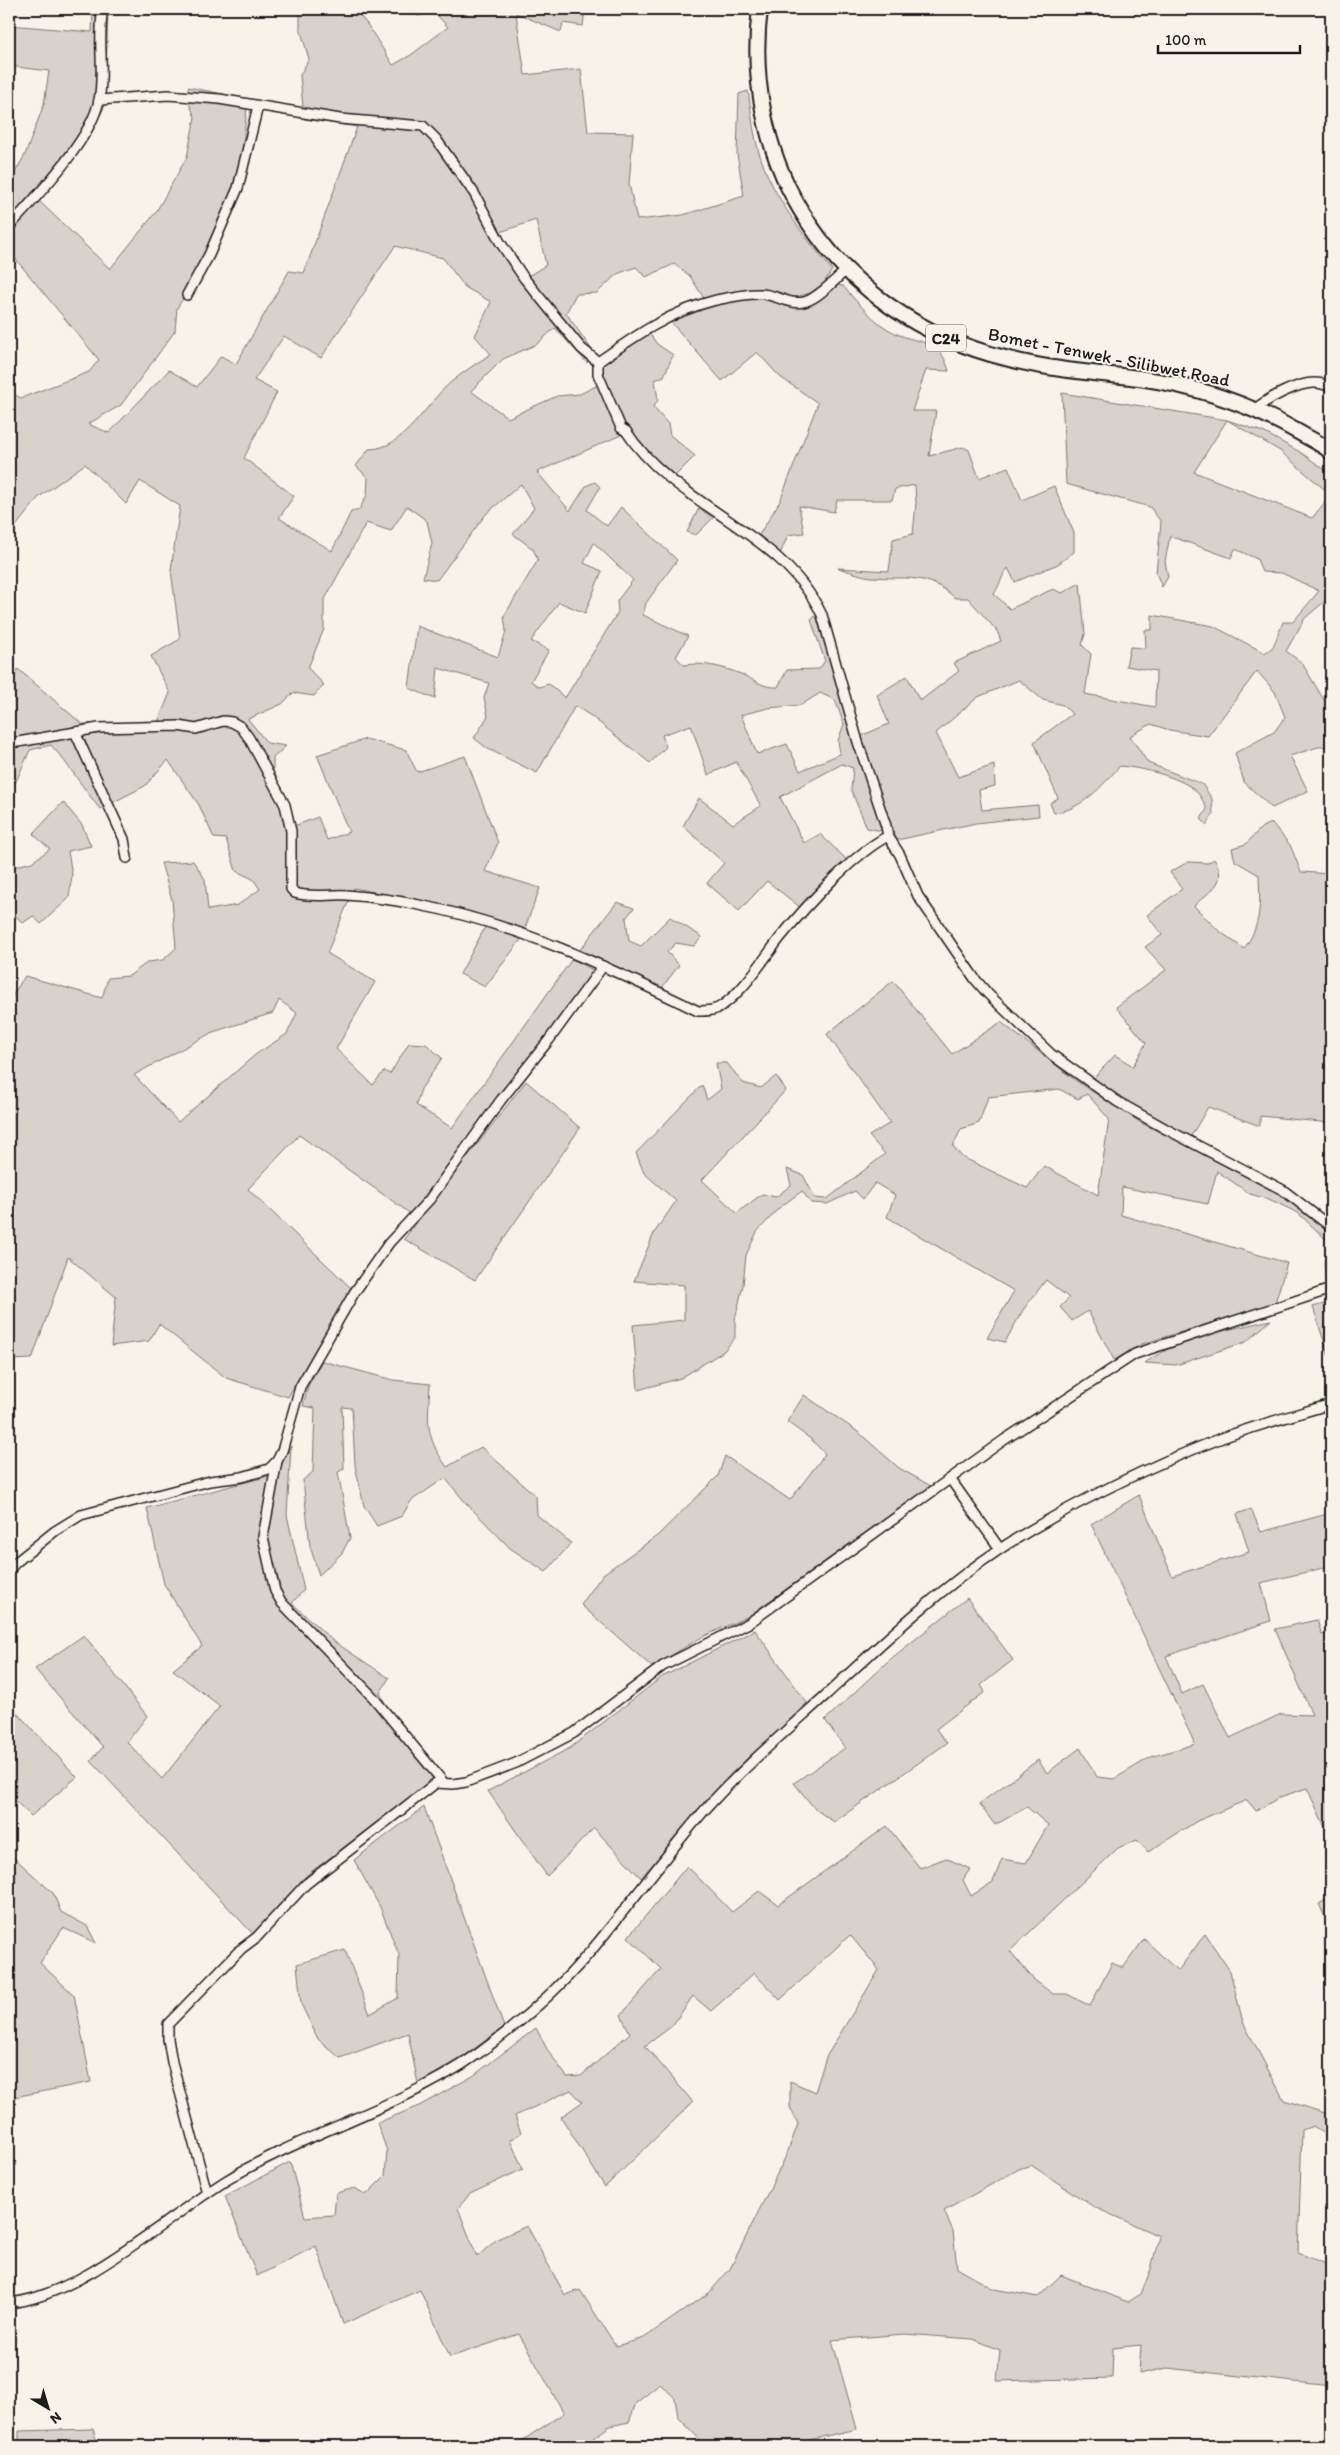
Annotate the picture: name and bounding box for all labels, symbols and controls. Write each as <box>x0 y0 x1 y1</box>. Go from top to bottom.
scale bar <box>1158 22 1300 54</box>
text: 100 m <box>1165 31 1207 49</box>
street label: Bomet - Tenwek - Silibwet Road <box>986 323 1232 391</box>
road number: C24 <box>926 324 966 352</box>
north arrow <box>22 2382 72 2432</box>
text: N <box>47 2408 65 2427</box>

